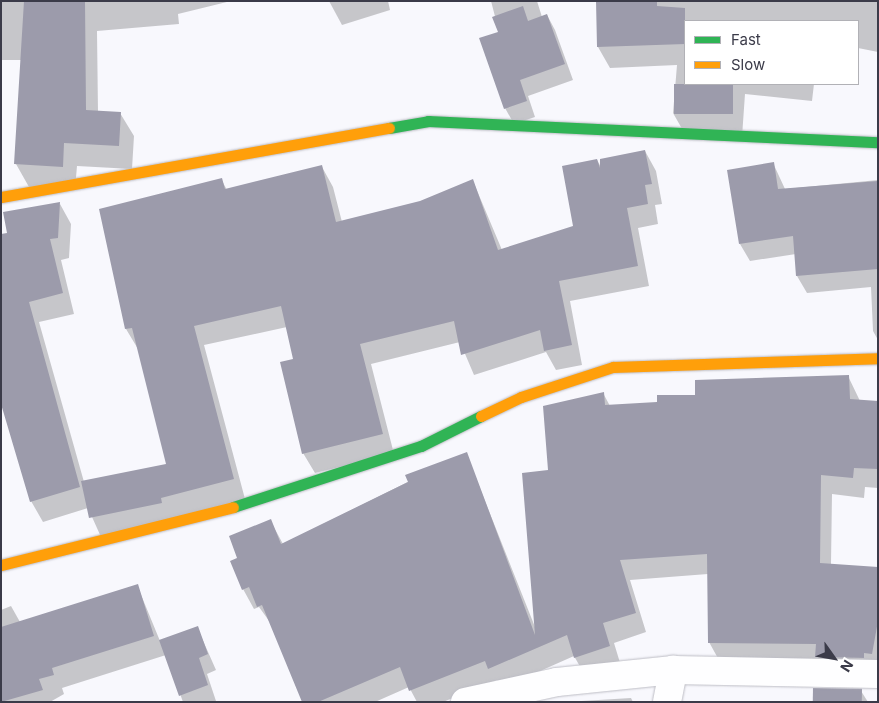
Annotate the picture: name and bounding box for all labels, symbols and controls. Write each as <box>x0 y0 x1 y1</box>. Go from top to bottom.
legend <box>684 20 859 85</box>
text: Fast <box>731 30 761 49</box>
text: Slow <box>731 55 765 74</box>
north arrow <box>809 633 859 683</box>
text: N <box>837 657 857 675</box>

